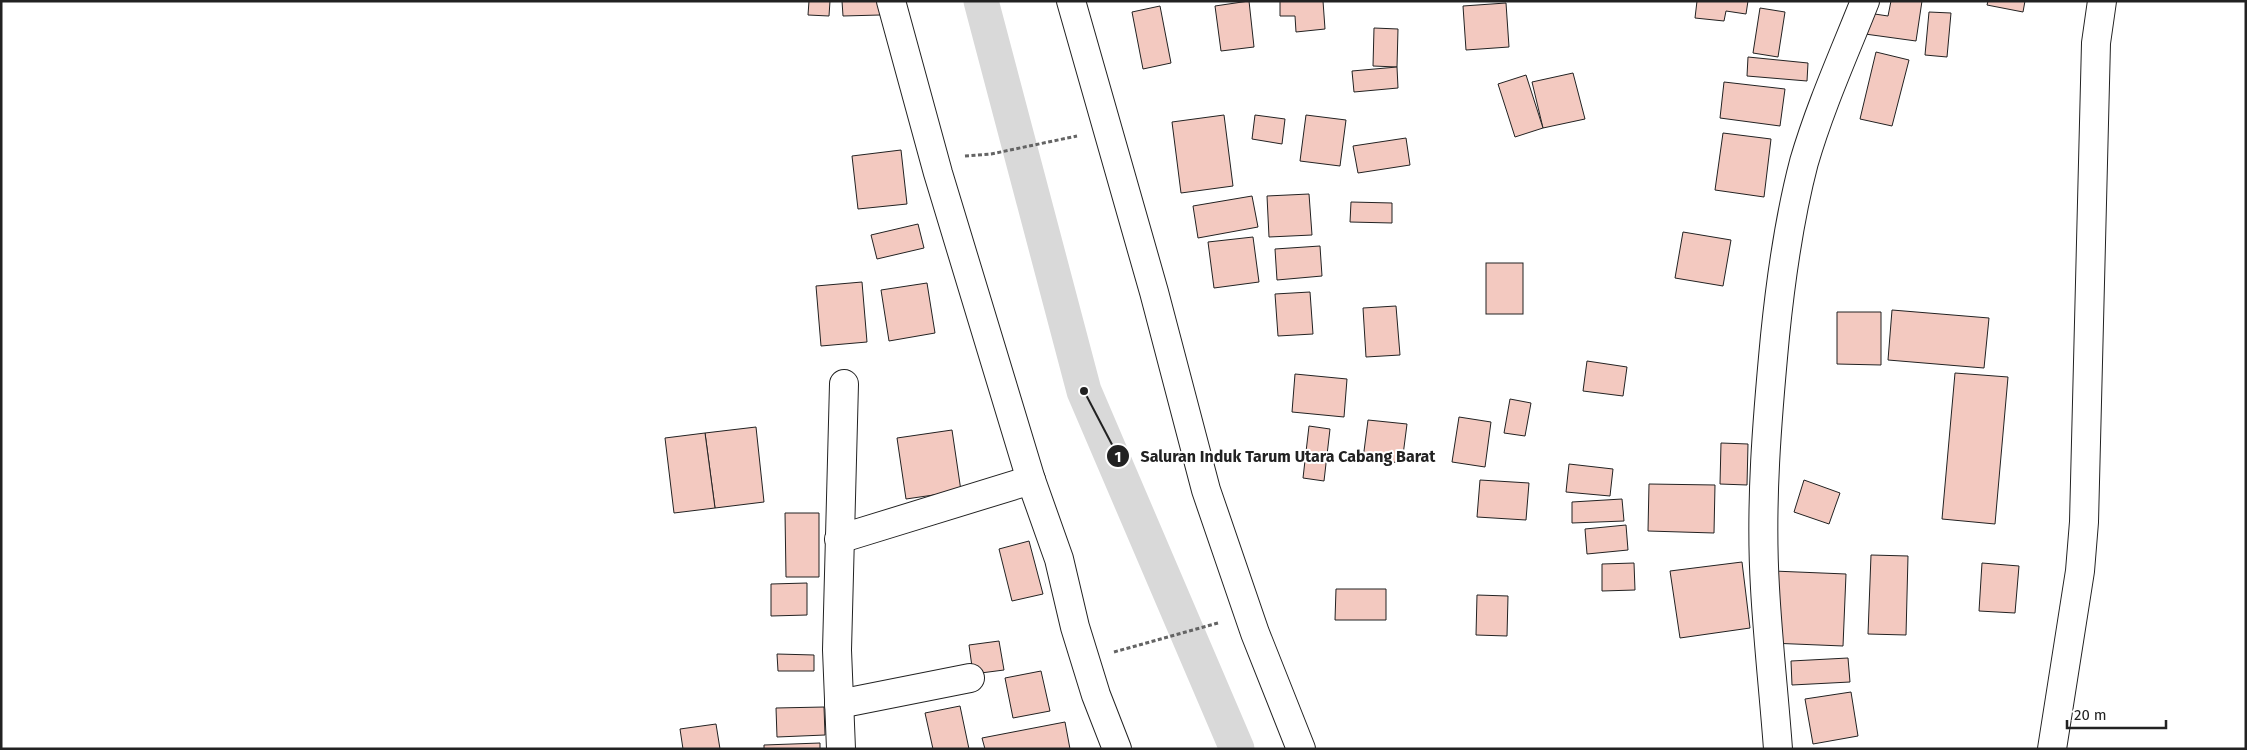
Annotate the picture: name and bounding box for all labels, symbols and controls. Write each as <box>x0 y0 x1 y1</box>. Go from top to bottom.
callout: Saluran Induk Tarum Utara Cabang Barat <box>1105 441 1445 472</box>
text: Saluran Induk Tarum Utara Cabang Barat <box>1141 447 1436 466</box>
text: 1 <box>1115 448 1121 466</box>
scale bar <box>2067 698 2166 730</box>
text: 20 m <box>2074 706 2107 724</box>

